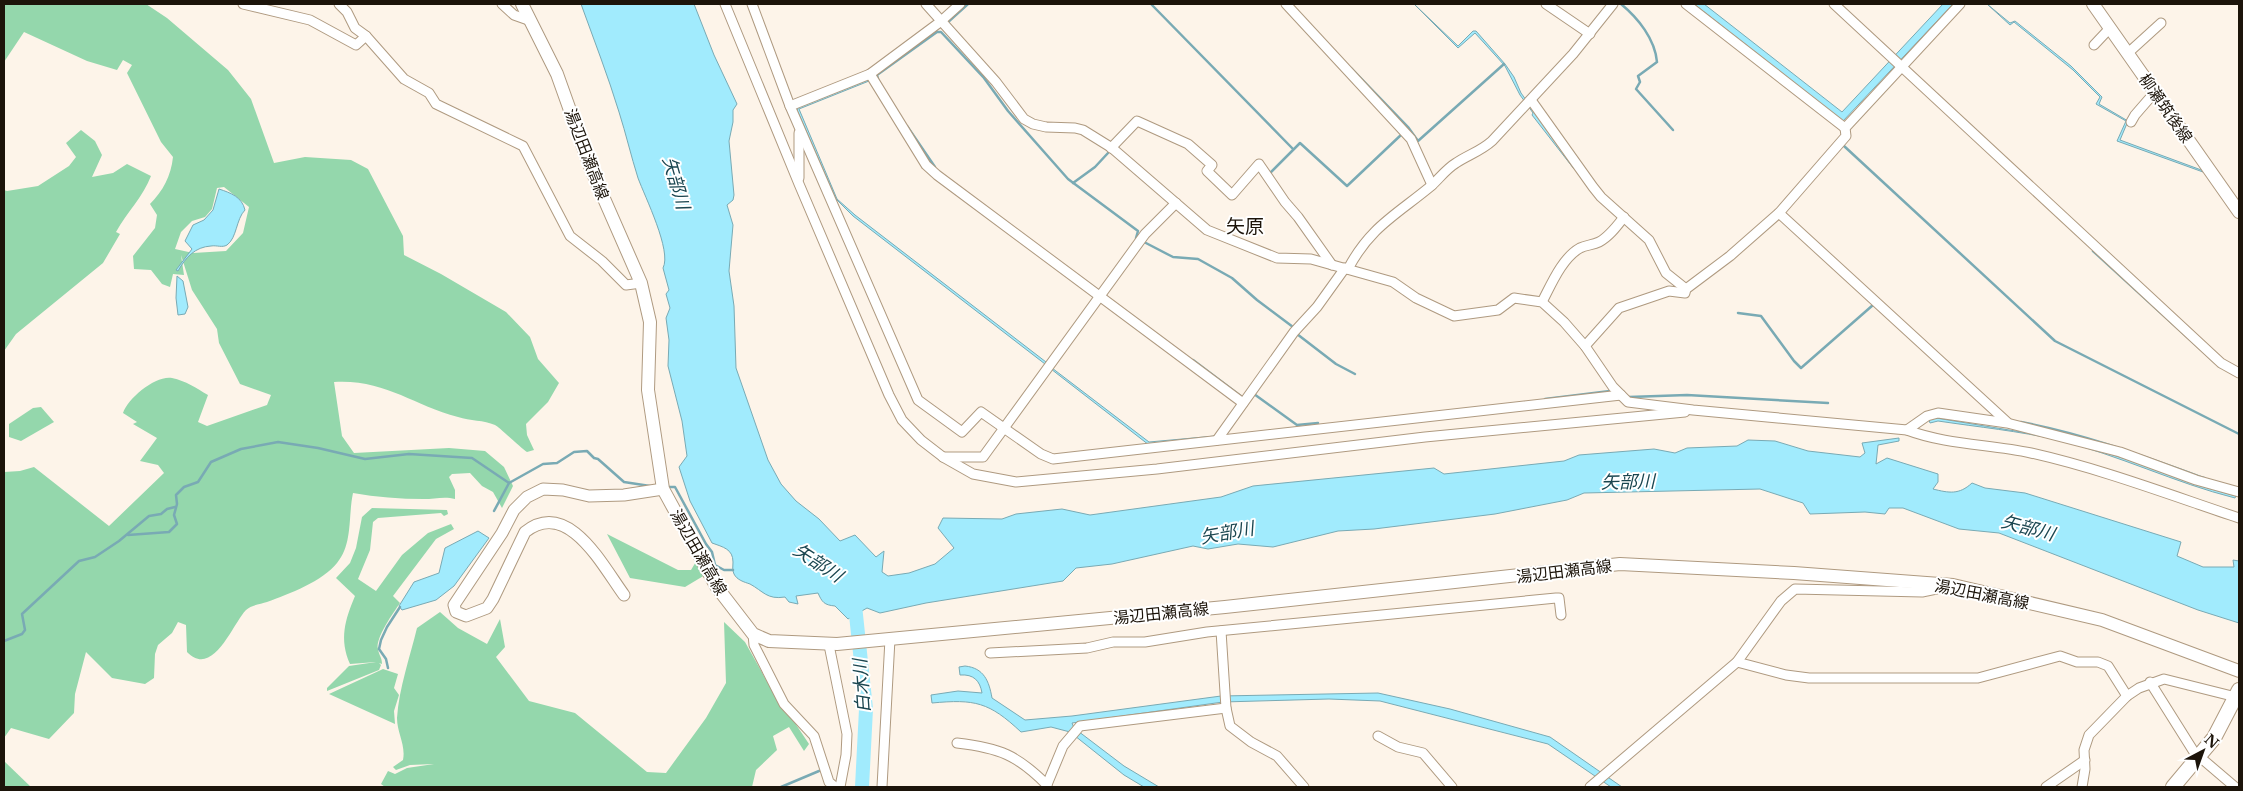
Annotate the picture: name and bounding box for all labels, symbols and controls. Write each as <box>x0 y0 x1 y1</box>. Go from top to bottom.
street label: 柳瀬筑後線 <box>2135 69 2197 147</box>
street label: 湯辺田瀬高線 <box>560 106 614 202</box>
water label: 矢部川 <box>658 154 695 214</box>
district label: 矢原 <box>1226 215 1264 238</box>
water label: 矢部川 <box>1601 470 1657 493</box>
street label: 湯辺田瀬高線 <box>666 505 732 599</box>
water label: 矢部川 <box>1999 510 2059 546</box>
water label: 矢部川 <box>1199 517 1257 549</box>
water label: 矢部川 <box>789 539 848 588</box>
street label: 湯辺田瀬高線 <box>1515 555 1613 587</box>
street label: 湯辺田瀬高線 <box>1933 575 2031 613</box>
street label: 湯辺田瀬高線 <box>1112 598 1210 628</box>
water label: 白木川 <box>849 656 875 714</box>
north arrow <box>2178 726 2228 776</box>
text: N <box>2201 730 2222 752</box>

